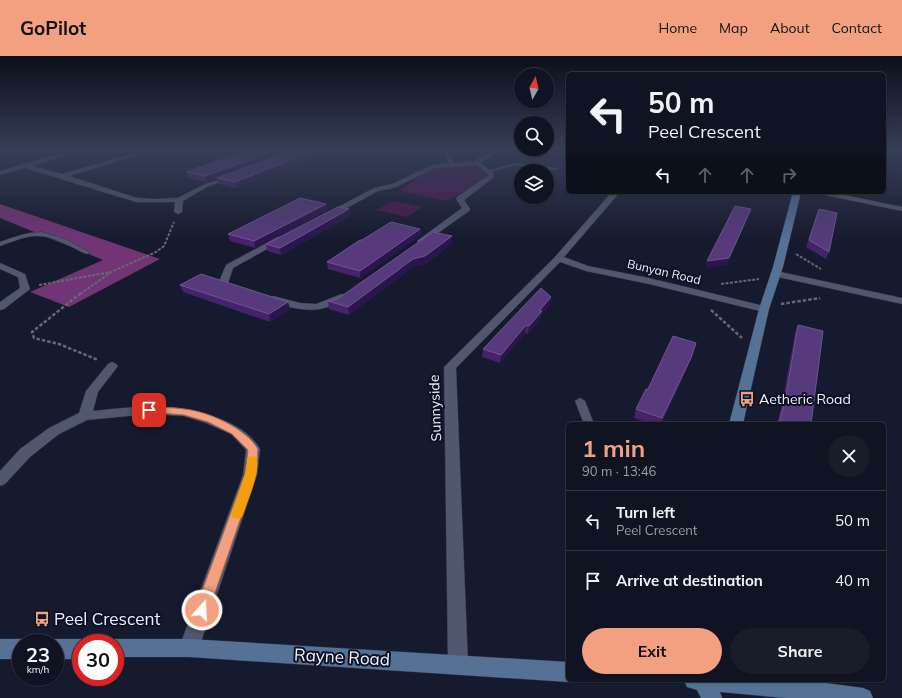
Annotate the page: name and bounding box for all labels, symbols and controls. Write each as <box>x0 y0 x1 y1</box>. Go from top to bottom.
text: GoPilot <box>20 16 86 40</box>
text: Home <box>658 19 697 37</box>
text: Map <box>719 19 748 37</box>
text: About <box>770 19 810 37</box>
text: Contact <box>832 19 882 37</box>
north arrow <box>514 68 554 108</box>
map controls <box>514 68 554 204</box>
text: 50 m <box>648 85 714 120</box>
icon: left <box>582 88 634 140</box>
button: search <box>514 116 554 156</box>
text: Peel Crescent <box>648 120 761 143</box>
button: layers <box>514 164 554 204</box>
icon: left <box>652 164 674 186</box>
icon: ahead <box>694 164 716 186</box>
icon: ahead <box>736 164 758 186</box>
icon: right <box>778 164 800 186</box>
street label: Bunyan Road <box>626 256 702 287</box>
street label: Sunnyside <box>425 374 445 442</box>
bus stop icon: Aetheric Road <box>738 390 756 408</box>
place label: Aetheric Road <box>759 390 851 408</box>
pin <box>132 393 166 427</box>
icon: arrive <box>138 399 160 421</box>
text: 1 min <box>582 433 645 463</box>
button: close <box>828 435 870 477</box>
text: 90 m · 13:46 <box>582 463 656 479</box>
text: Turn left <box>616 503 675 522</box>
icon: left <box>582 510 604 532</box>
text: 50 m <box>835 511 870 530</box>
text: Peel Crescent <box>616 522 697 538</box>
icon: arrive <box>582 570 604 592</box>
text: Arrive at destination <box>616 571 763 590</box>
text: 40 m <box>835 571 870 590</box>
position arrow <box>181 589 223 631</box>
place label: Peel Crescent <box>54 608 160 629</box>
bus stop icon: Peel Crescent <box>33 610 51 628</box>
button: Exit <box>582 628 722 674</box>
button: Share <box>730 628 870 674</box>
speed limit sign: 30 <box>72 634 124 686</box>
text: 23 <box>26 642 50 667</box>
street label: Rayne Road <box>293 643 391 671</box>
text: km/h <box>27 663 49 676</box>

